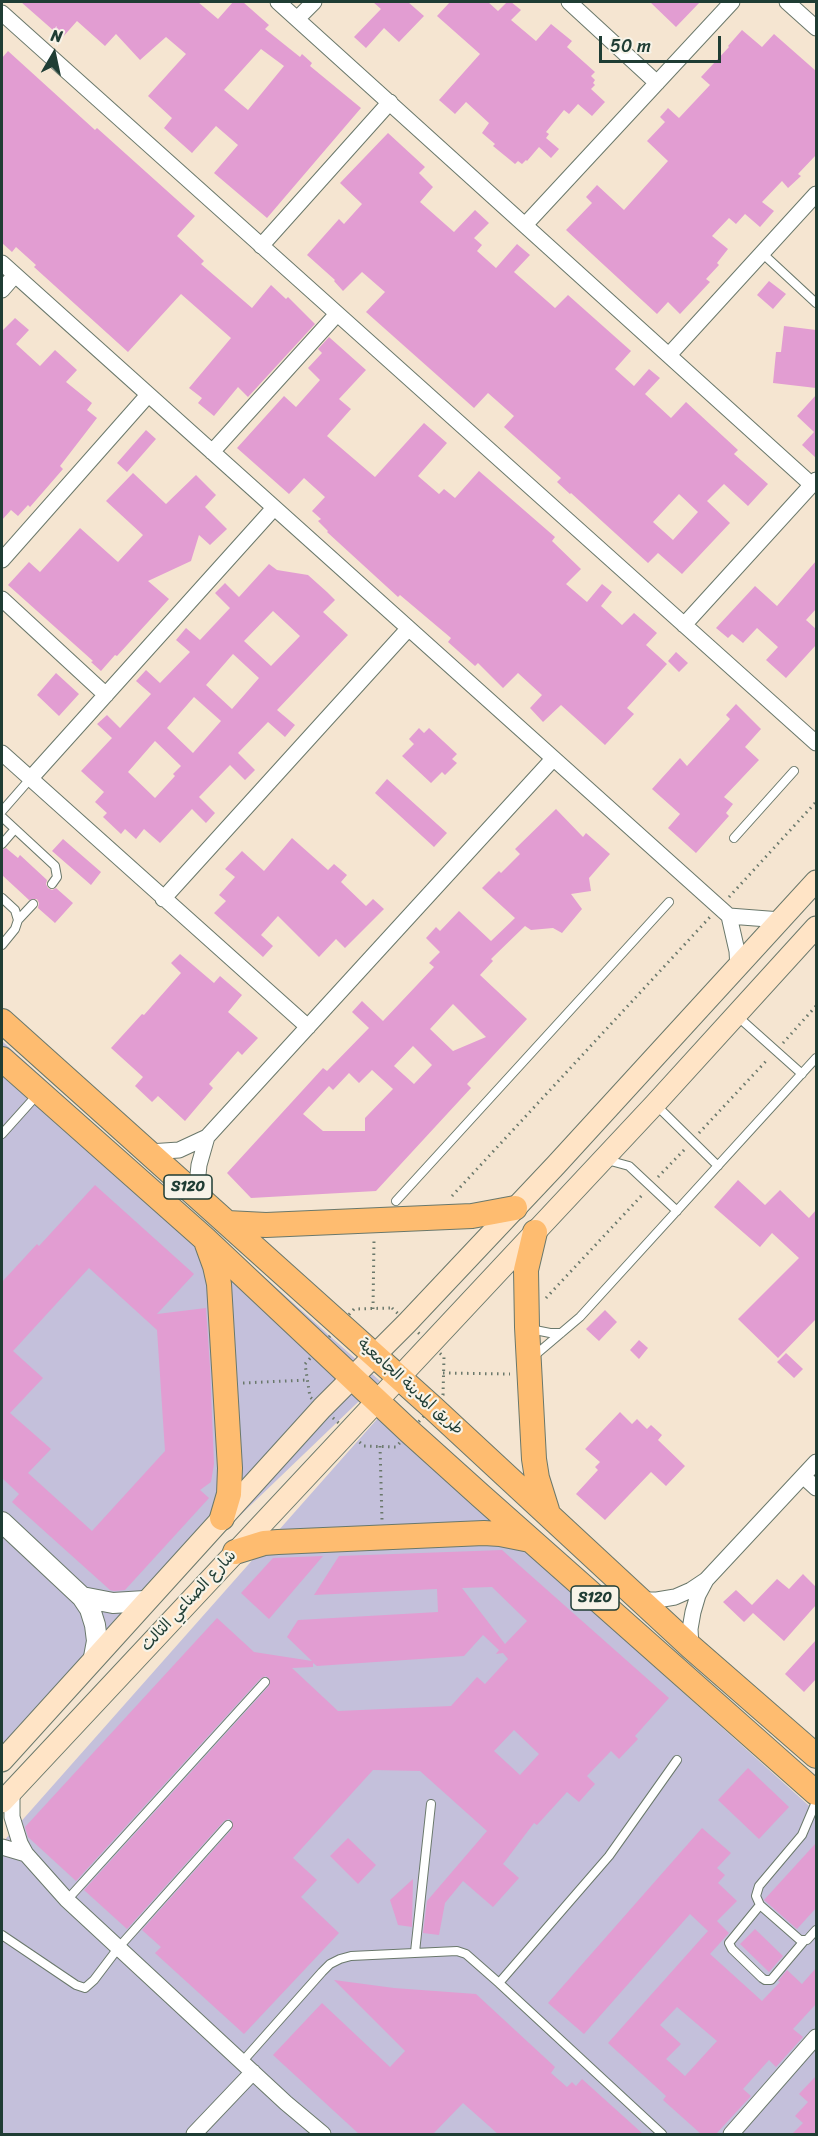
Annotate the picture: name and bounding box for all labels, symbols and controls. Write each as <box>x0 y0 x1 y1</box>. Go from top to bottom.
text: N <box>49 21 65 51</box>
north arrow <box>24 24 84 84</box>
scale bar <box>602 24 724 62</box>
text: 50 m <box>610 30 651 62</box>
road number: S120 <box>164 1175 212 1199</box>
street label: طريق المدينة الجامعية <box>353 1334 467 1440</box>
street label: شارع الصناعي الثالث <box>137 1546 241 1656</box>
road number: S120 <box>571 1586 619 1610</box>

